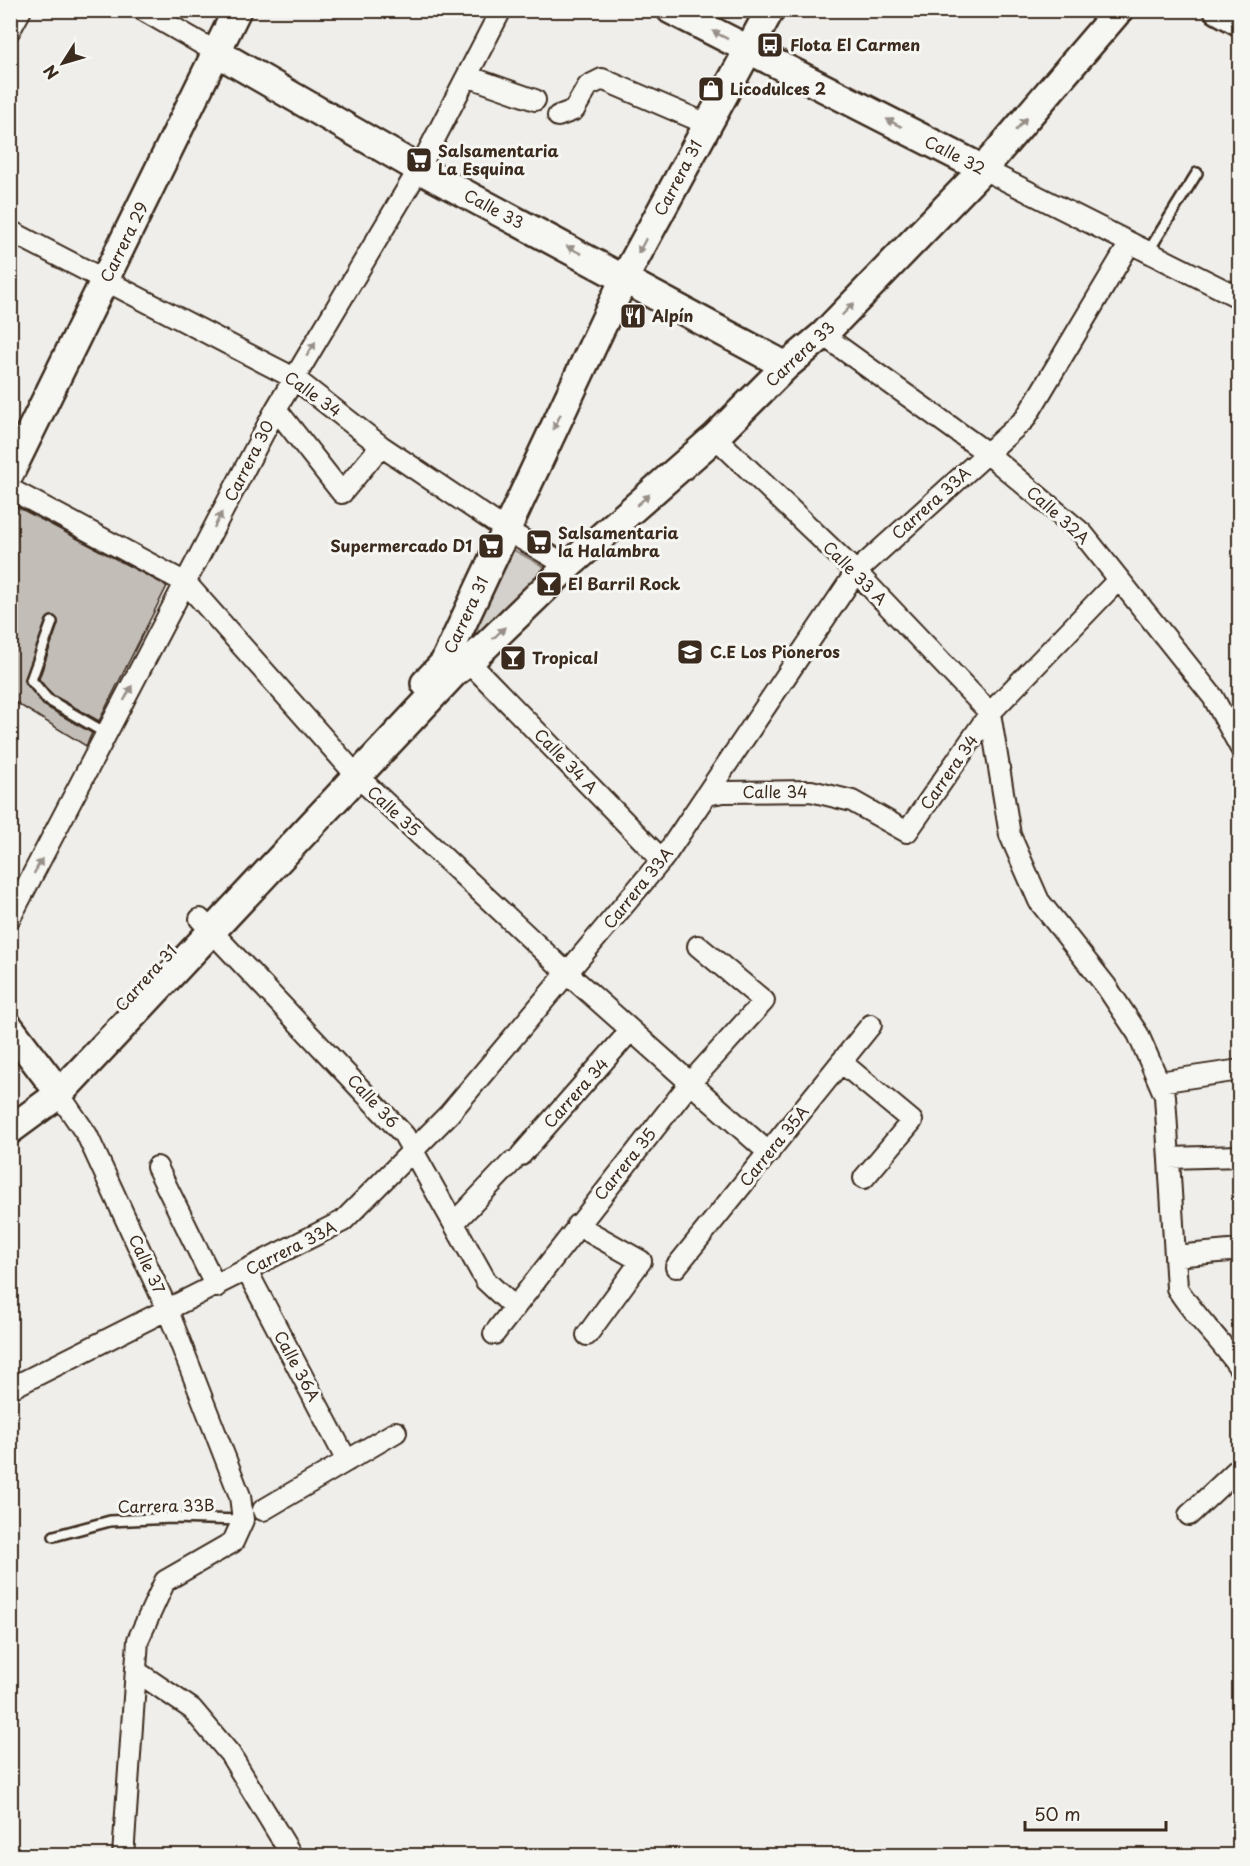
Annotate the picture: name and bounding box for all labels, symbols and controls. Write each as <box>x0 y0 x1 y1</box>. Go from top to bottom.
one-way arrow <box>711 30 728 40</box>
bus stop icon: Flota El Carmen <box>755 30 785 60</box>
place label: Flota El Carmen <box>790 32 920 56</box>
north arrow <box>33 33 93 93</box>
text: N <box>37 60 64 85</box>
shop icon: Licodulces 2 <box>696 74 726 104</box>
place label: Licodulces 2 <box>730 76 826 100</box>
one-way arrow <box>1015 117 1028 132</box>
one-way arrow <box>885 119 902 128</box>
street label: Calle 32 <box>921 129 990 180</box>
street label: Carrera 31 <box>647 135 707 220</box>
place label: Salsamentaria La Esquina <box>438 138 559 180</box>
supermarket icon: Salsamentaria La Esquina <box>404 145 434 175</box>
street label: Calle 33 <box>460 182 529 234</box>
street label: Carrera 29 <box>93 197 153 286</box>
one-way arrow <box>637 238 647 255</box>
one-way arrow <box>565 245 582 255</box>
restaurant icon: Alpín <box>618 301 648 331</box>
one-way arrow <box>841 302 855 317</box>
place label: Alpín <box>651 303 693 327</box>
street label: Carrera 33 <box>759 315 839 392</box>
one-way arrow <box>306 341 317 357</box>
street label: Calle 34 <box>280 364 347 422</box>
one-way arrow <box>552 413 561 430</box>
street label: Carrera 30 <box>217 416 279 505</box>
street label: Carrera 33A <box>885 460 975 544</box>
street label: Calle 32A <box>1022 480 1095 549</box>
one-way arrow <box>635 494 650 507</box>
one-way arrow <box>214 512 223 529</box>
place label: Salsamentaria la Halambra <box>558 520 679 562</box>
supermarket icon: Salsamentaria la Halambra <box>524 527 554 557</box>
supermarket icon: Supermercado D1 <box>476 531 506 561</box>
place label: Supermercado D1 <box>331 533 472 557</box>
street label: Calle 33 A <box>818 535 893 610</box>
bar icon: El Barril Rock <box>534 569 564 599</box>
place label: El Barril Rock <box>568 571 681 595</box>
street label: Carrera 31 <box>437 572 493 657</box>
one-way arrow <box>492 627 506 641</box>
school or university icon: C.E Los Pioneros <box>675 637 705 667</box>
place label: C.E Los Pioneros <box>710 639 840 663</box>
bar icon: Tropical <box>498 643 528 673</box>
place label: Tropical <box>532 645 598 669</box>
one-way arrow <box>123 685 133 702</box>
street label: Calle 34 A <box>530 722 604 798</box>
street label: Carrera 34 <box>913 729 983 814</box>
street label: Calle 35 <box>363 779 427 841</box>
street label: Calle 34 <box>742 779 808 803</box>
street label: Carrera 33A <box>597 841 678 933</box>
one-way arrow <box>33 857 43 874</box>
street label: Carrera 31 <box>109 939 182 1016</box>
street label: Carrera 34 <box>537 1052 613 1133</box>
street label: Calle 36 <box>343 1068 405 1133</box>
street label: Carrera 35A <box>733 1100 814 1191</box>
street label: Carrera 35 <box>587 1122 661 1205</box>
street label: Carrera 33A <box>241 1214 340 1280</box>
street label: Calle 37 <box>124 1230 172 1298</box>
street label: Calle 36A <box>269 1326 327 1405</box>
street label: Carrera 33B <box>117 1492 215 1518</box>
scale bar <box>1025 1794 1166 1832</box>
text: 50 m <box>1034 1800 1081 1827</box>

